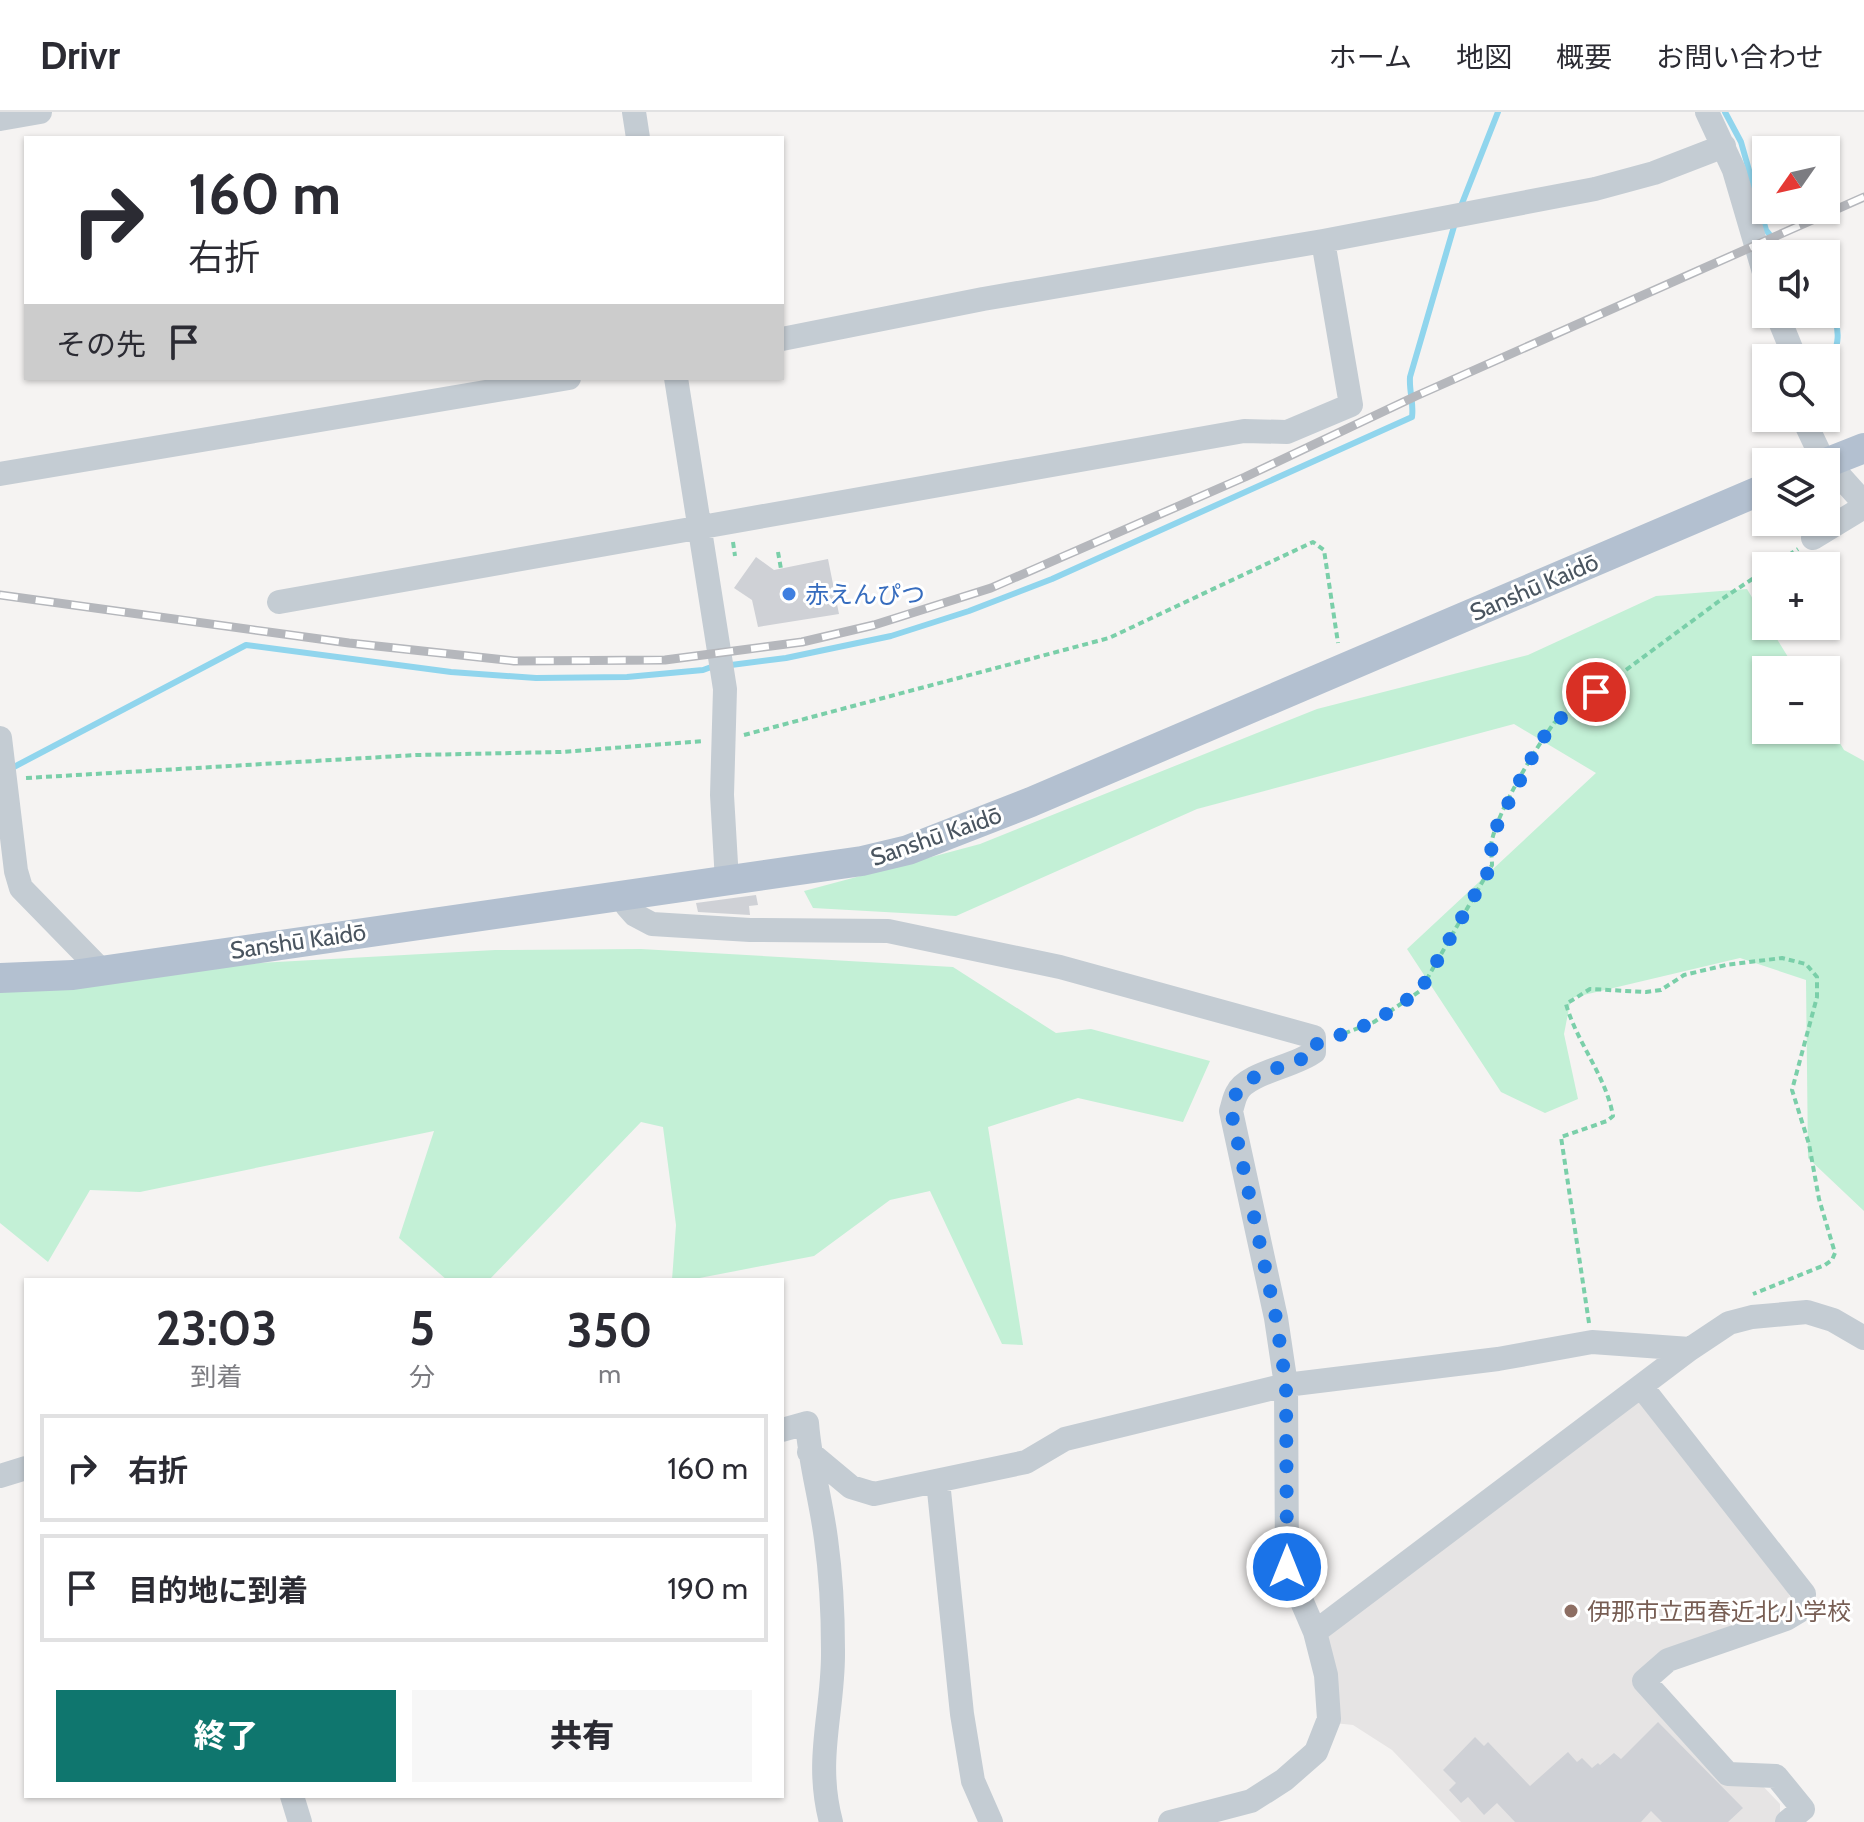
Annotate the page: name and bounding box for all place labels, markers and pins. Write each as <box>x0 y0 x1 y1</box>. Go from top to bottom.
place label: 赤えんぴつ <box>805 580 925 609</box>
marker: 赤えんぴつ <box>780 585 798 603</box>
pin <box>1562 658 1630 726</box>
place label: 伊那市立西春近北小学校 <box>1587 1597 1851 1626</box>
marker: 伊那市立西春近北小学校 <box>1562 1602 1580 1620</box>

